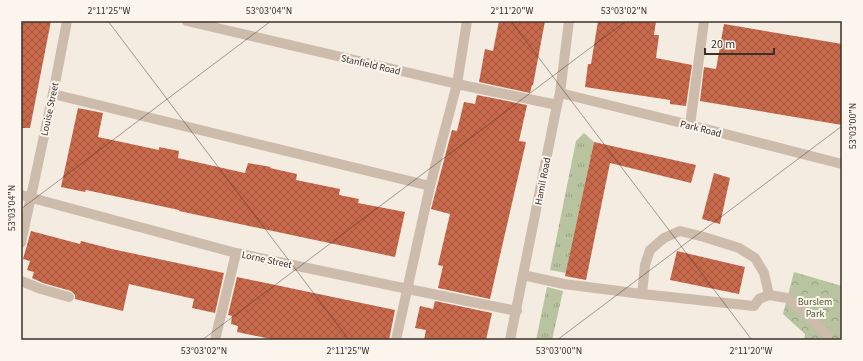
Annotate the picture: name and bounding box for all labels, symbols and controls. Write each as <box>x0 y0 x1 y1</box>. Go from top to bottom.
text: 2°11'25"W <box>88 4 131 18</box>
text: 53°03'04"N <box>246 4 292 18</box>
text: 2°11'20"W <box>491 4 534 18</box>
text: 53°03'02"N <box>601 4 647 18</box>
scale bar <box>705 30 774 56</box>
text: 20 m <box>711 36 735 53</box>
street label: Stanfield Road <box>340 51 402 79</box>
street label: Louise Street <box>37 81 63 137</box>
text: 53°03'00"N <box>846 103 860 149</box>
street label: Park Road <box>679 117 723 141</box>
street label: Hamil Road <box>531 156 554 206</box>
text: 53°03'04"N <box>5 185 19 231</box>
street label: Lorne Street <box>240 248 294 272</box>
park label: Burslem Park <box>798 295 832 321</box>
text: 53°03'02"N <box>181 344 227 358</box>
text: 2°11'25"W <box>327 344 370 358</box>
text: 53°03'00"N <box>536 344 582 358</box>
text: 2°11'20"W <box>730 344 773 358</box>

